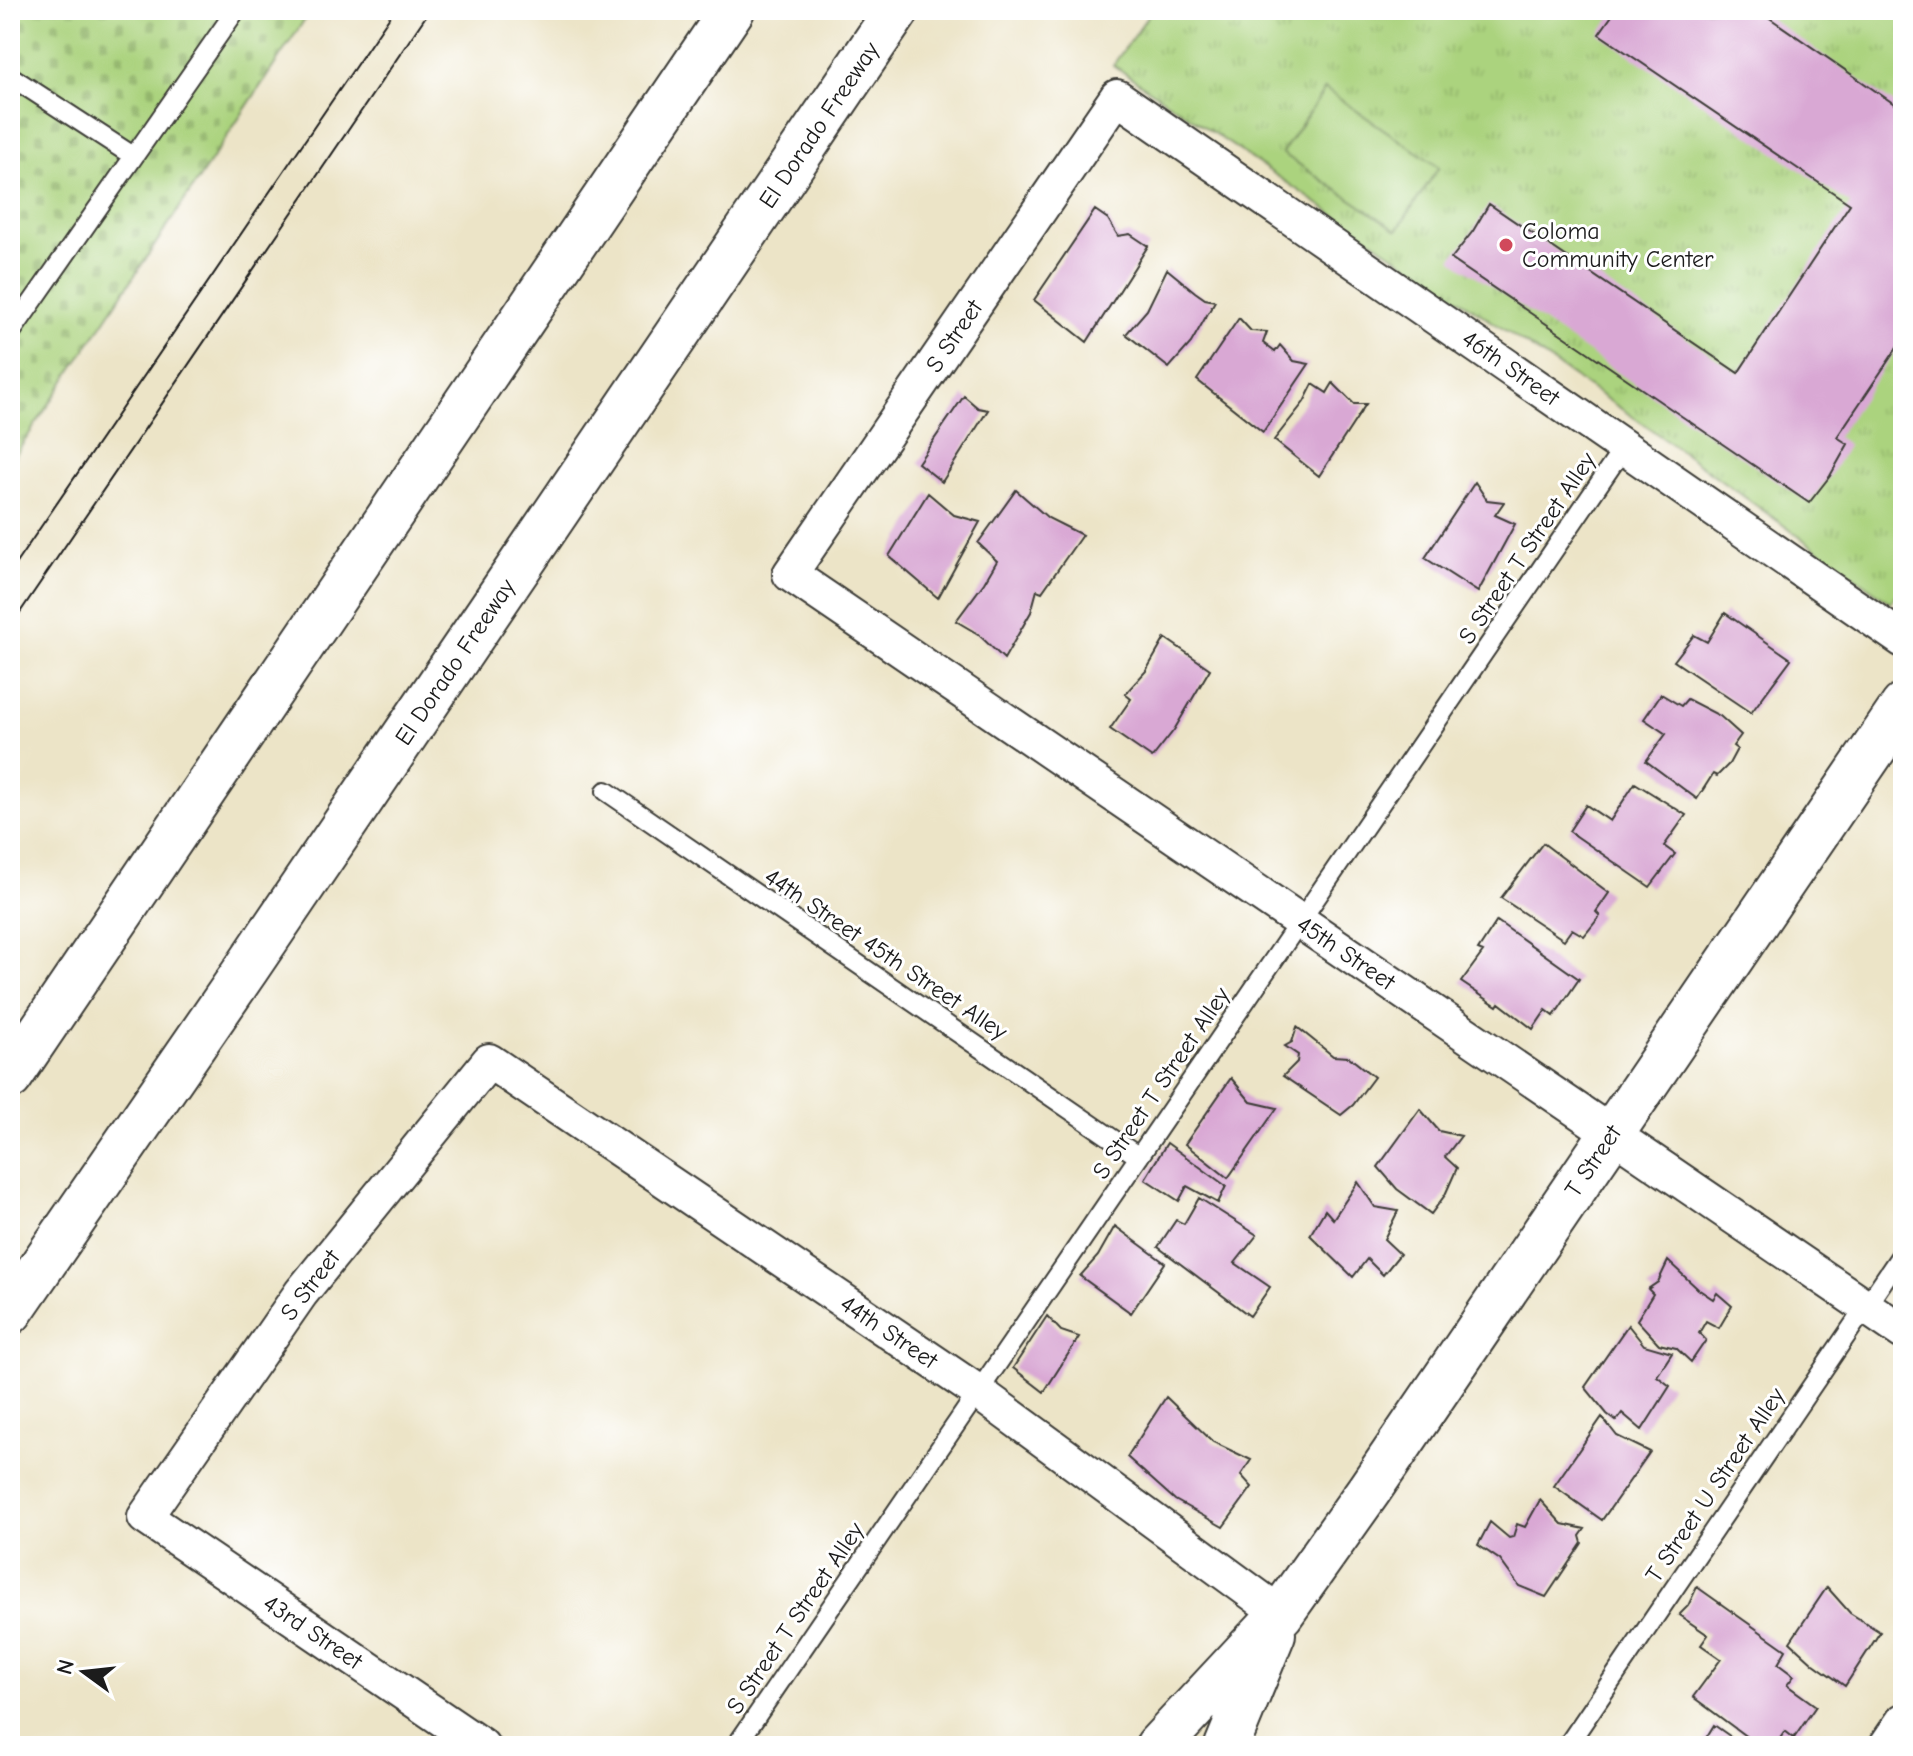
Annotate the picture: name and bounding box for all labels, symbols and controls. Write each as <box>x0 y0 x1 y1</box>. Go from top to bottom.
street label: El Dorado Freeway <box>753 36 885 213</box>
place label: Coloma Community Center <box>1522 217 1714 273</box>
marker: Coloma Community Center <box>1497 236 1515 254</box>
street label: S Street <box>920 294 989 378</box>
street label: 46th Street <box>1457 324 1566 412</box>
street label: S Street T Street Alley <box>1452 447 1602 649</box>
street label: El Dorado Freeway <box>389 573 521 750</box>
street label: 44th Street 45th Street Alley <box>759 862 1013 1046</box>
street label: 45th Street <box>1292 910 1401 997</box>
street label: S Street T Street Alley <box>1086 982 1236 1184</box>
street label: T Street <box>1559 1119 1628 1202</box>
street label: S Street <box>274 1243 346 1326</box>
street label: 44th Street <box>835 1289 944 1375</box>
street label: T Street U Street Alley <box>1639 1382 1791 1588</box>
street label: S Street T Street Alley <box>720 1517 870 1719</box>
street label: 43rd Street <box>258 1589 369 1676</box>
north arrow <box>44 1632 124 1712</box>
text: N <box>51 1657 80 1677</box>

